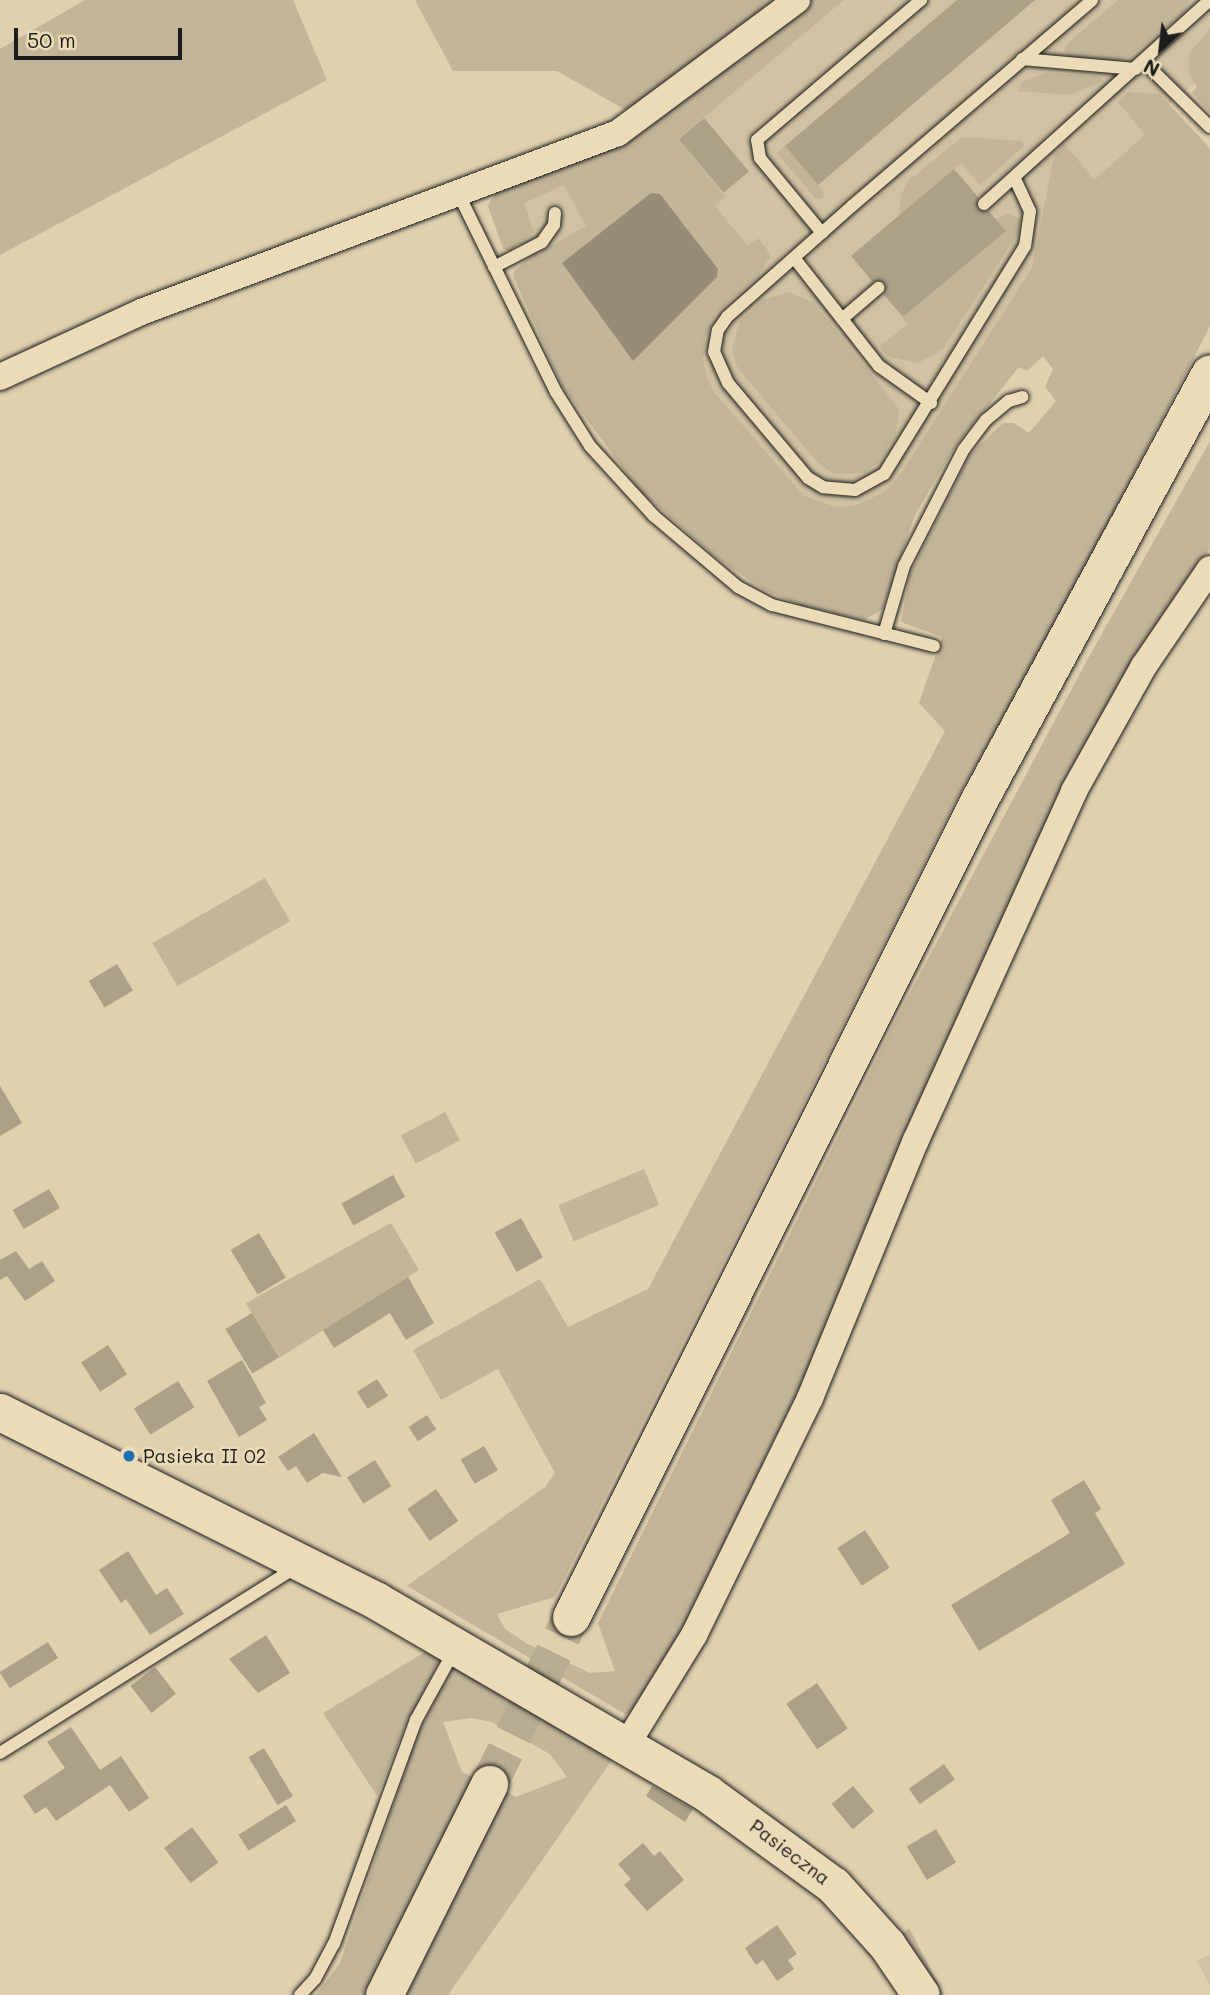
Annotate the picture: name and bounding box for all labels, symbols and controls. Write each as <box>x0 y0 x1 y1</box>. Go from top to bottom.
scale bar <box>18 14 186 58</box>
north arrow <box>1126 14 1196 84</box>
text: 50 m <box>27 26 76 53</box>
text: N <box>1139 54 1163 83</box>
place label: Pasieka II 02 <box>143 1445 266 1467</box>
marker: Pasieka II 02 <box>121 1448 137 1464</box>
street label: Pasieczna <box>745 1815 835 1889</box>

